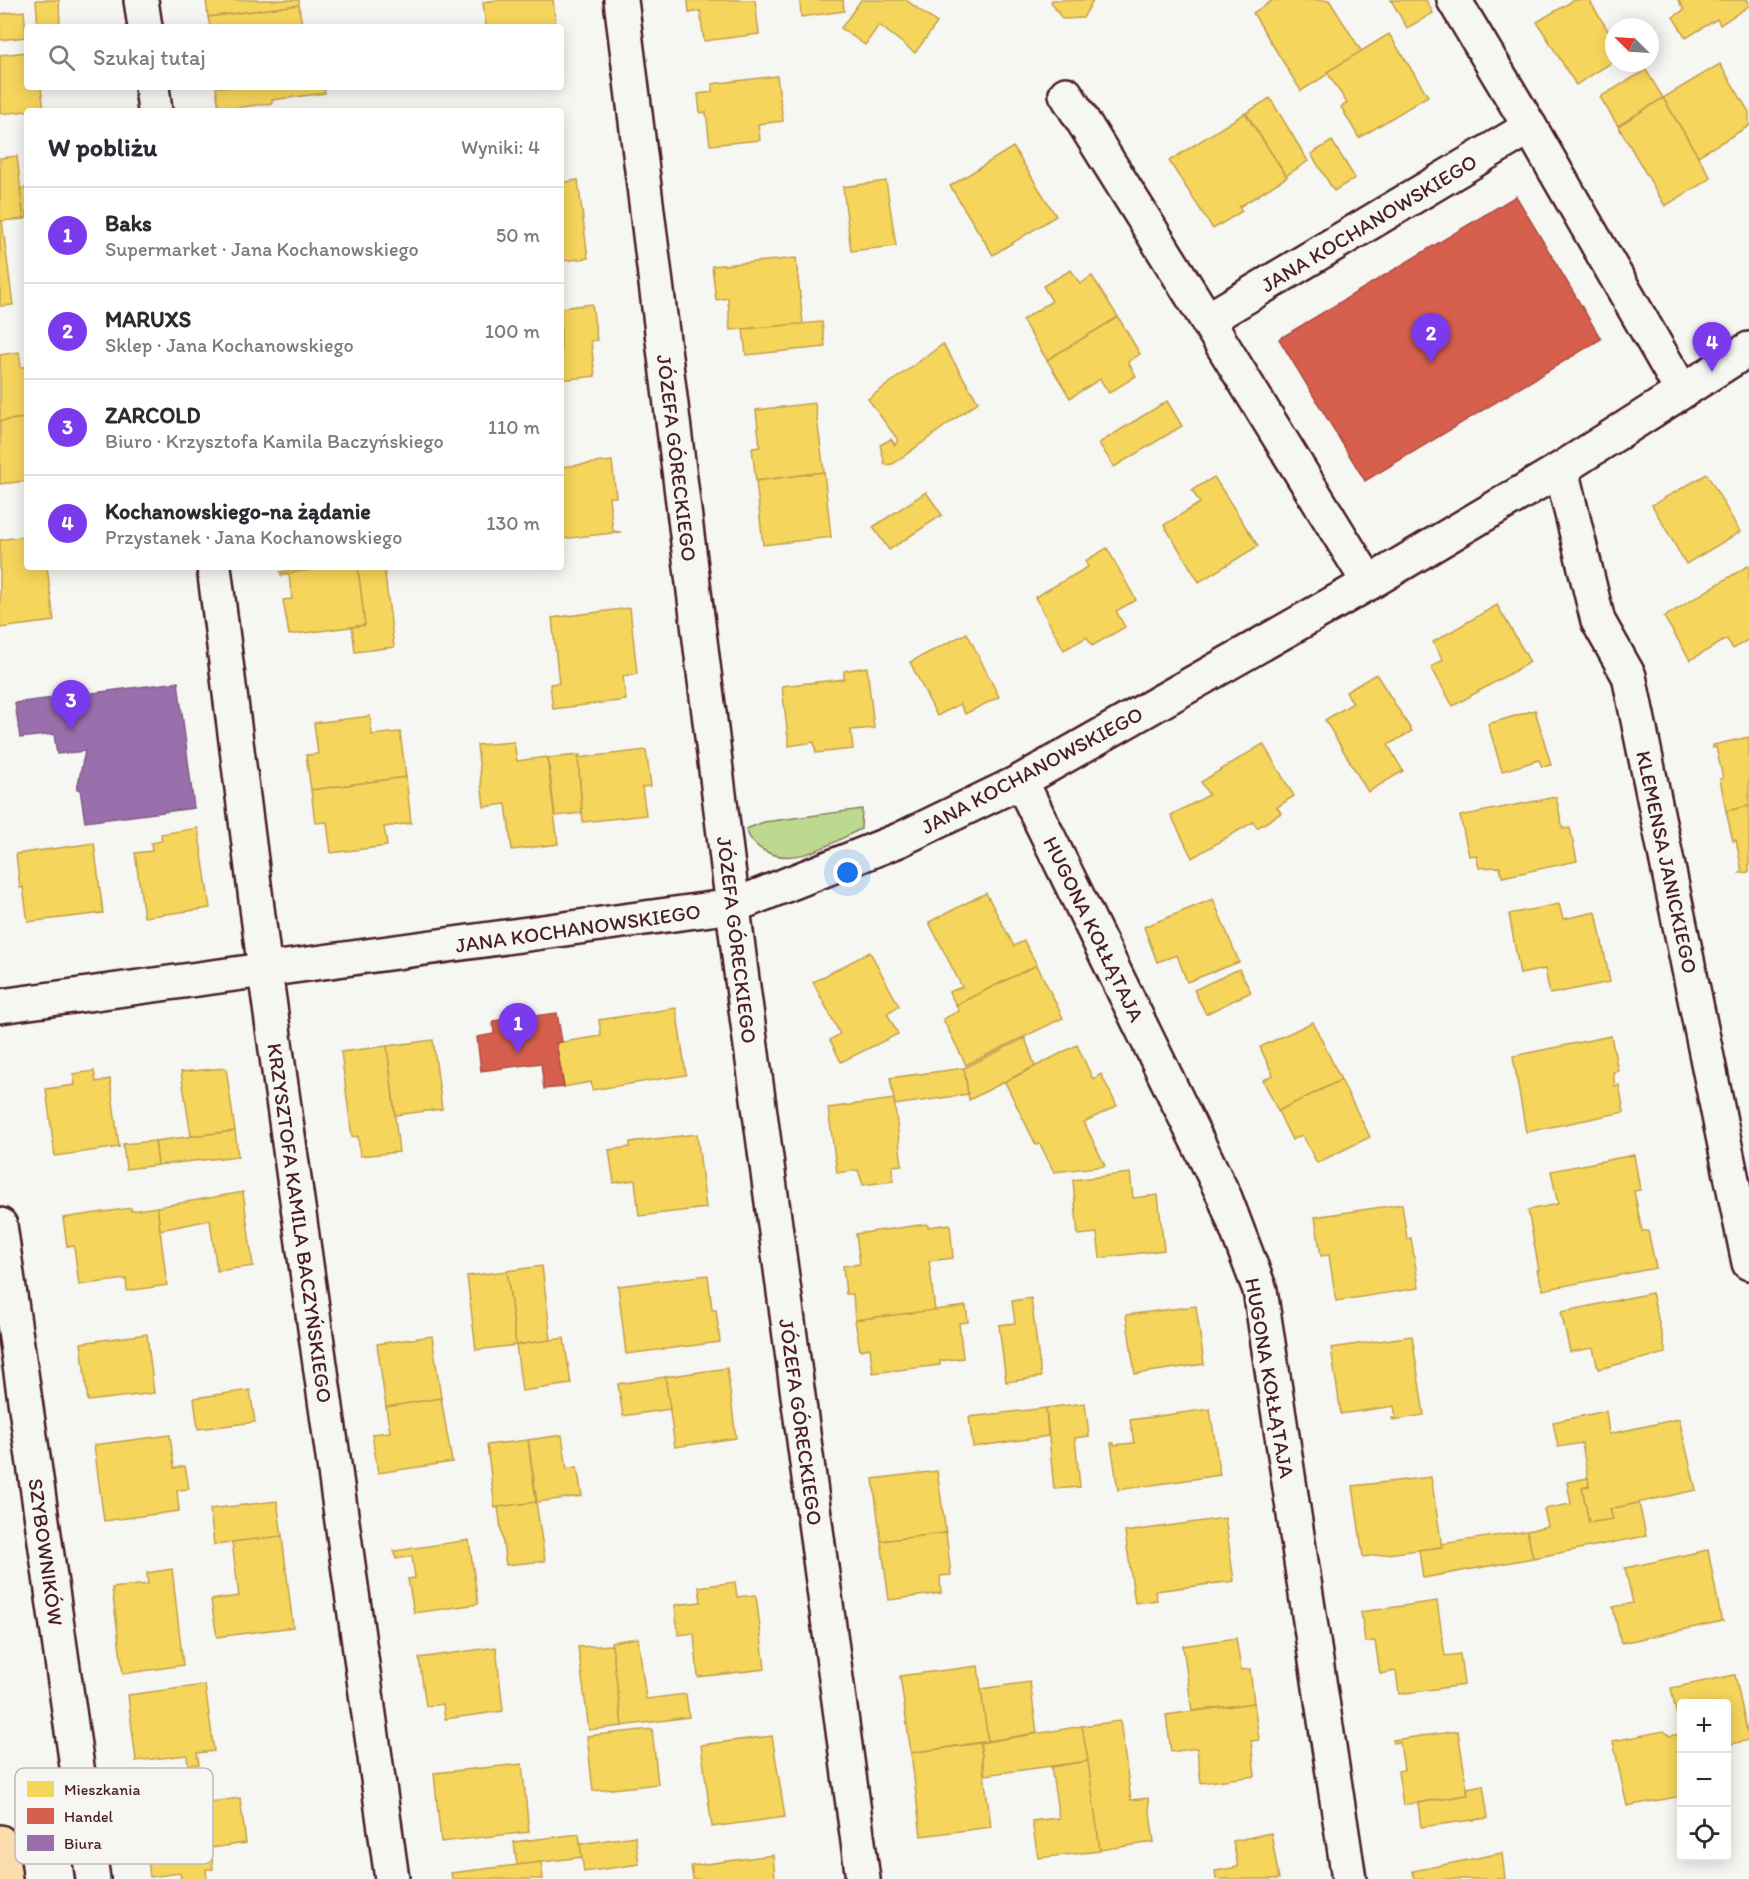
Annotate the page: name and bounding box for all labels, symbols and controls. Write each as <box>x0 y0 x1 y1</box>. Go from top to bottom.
north arrow <box>1605 18 1659 72</box>
search box <box>24 24 564 90</box>
icon: search <box>45 41 78 74</box>
text: Szukaj tutaj <box>93 44 206 71</box>
text: W pobliżu <box>48 131 157 163</box>
text: Wyniki: 4 <box>461 135 540 159</box>
street label: JANA KOCHANOWSKIEGO <box>1257 149 1481 297</box>
text: Baks <box>105 210 152 237</box>
text: 1 <box>63 223 72 247</box>
text: 50 m <box>496 223 540 247</box>
text: Supermarket · Jana Kochanowskiego <box>105 237 419 261</box>
text: MARUXS <box>105 306 191 333</box>
pin: 2 <box>1412 314 1450 363</box>
text: 2 <box>62 319 73 343</box>
text: 100 m <box>485 319 540 343</box>
pin: 4 <box>1692 322 1732 372</box>
text: Sklep · Jana Kochanowskiego <box>105 333 354 357</box>
street label: JÓZEFA GÓRECKIEGO <box>652 353 702 563</box>
text: ZARCOLD <box>105 402 200 429</box>
text: 3 <box>62 415 73 439</box>
text: 110 m <box>488 415 540 439</box>
text: Biuro · Krzysztofa Kamila Baczyńskiego <box>105 429 444 453</box>
text: Kochanowskiego-na żądanie <box>105 498 371 525</box>
text: 4 <box>61 511 74 535</box>
text: 130 m <box>486 511 540 535</box>
text: Przystanek · Jana Kochanowskiego <box>105 525 402 549</box>
pin: 3 <box>52 680 90 730</box>
street label: JANA KOCHANOWSKIEGO <box>917 701 1147 839</box>
street label: KLEMENSA JANICKIEGO <box>1631 748 1703 976</box>
street label: HUGONA KOŁŁĄTAJA <box>1038 832 1150 1026</box>
street label: JÓZEFA GÓRECKIEGO <box>712 835 762 1045</box>
your location <box>833 858 862 887</box>
street label: JANA KOCHANOWSKIEGO <box>454 898 702 958</box>
pin: 1 <box>498 1004 538 1053</box>
street label: KRZYSZTOFA KAMILA BACZYŃSKIEGO <box>262 1042 338 1404</box>
street label: HUGONA KOŁŁĄTAJA <box>1240 1276 1300 1481</box>
street label: JÓZEFA GÓRECKIEGO <box>774 1317 828 1527</box>
street label: SZYBOWNIKÓW <box>23 1477 69 1627</box>
map controls <box>1677 1699 1731 1861</box>
button: + <box>1677 1699 1731 1753</box>
button: − <box>1677 1753 1731 1807</box>
legend <box>15 1768 213 1864</box>
text: Mieszkania <box>64 1780 140 1799</box>
text: Handel <box>64 1807 114 1826</box>
button: locate <box>1677 1807 1731 1861</box>
text: Biura <box>64 1834 103 1853</box>

